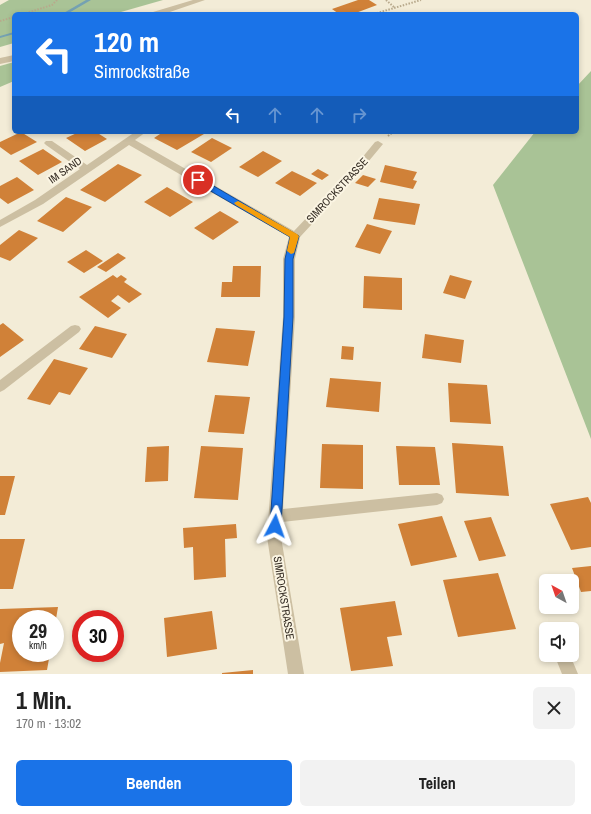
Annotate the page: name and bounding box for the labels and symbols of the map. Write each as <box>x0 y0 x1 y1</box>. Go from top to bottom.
street label: IM SAND <box>46 153 84 187</box>
street label: SIMROCKSTRASSE <box>303 154 371 226</box>
pin <box>181 163 215 197</box>
position arrow <box>254 505 296 547</box>
street label: SIMROCKSTRASSE <box>270 555 298 641</box>
north arrow <box>539 574 579 614</box>
speed limit sign: 30 <box>72 610 124 662</box>

